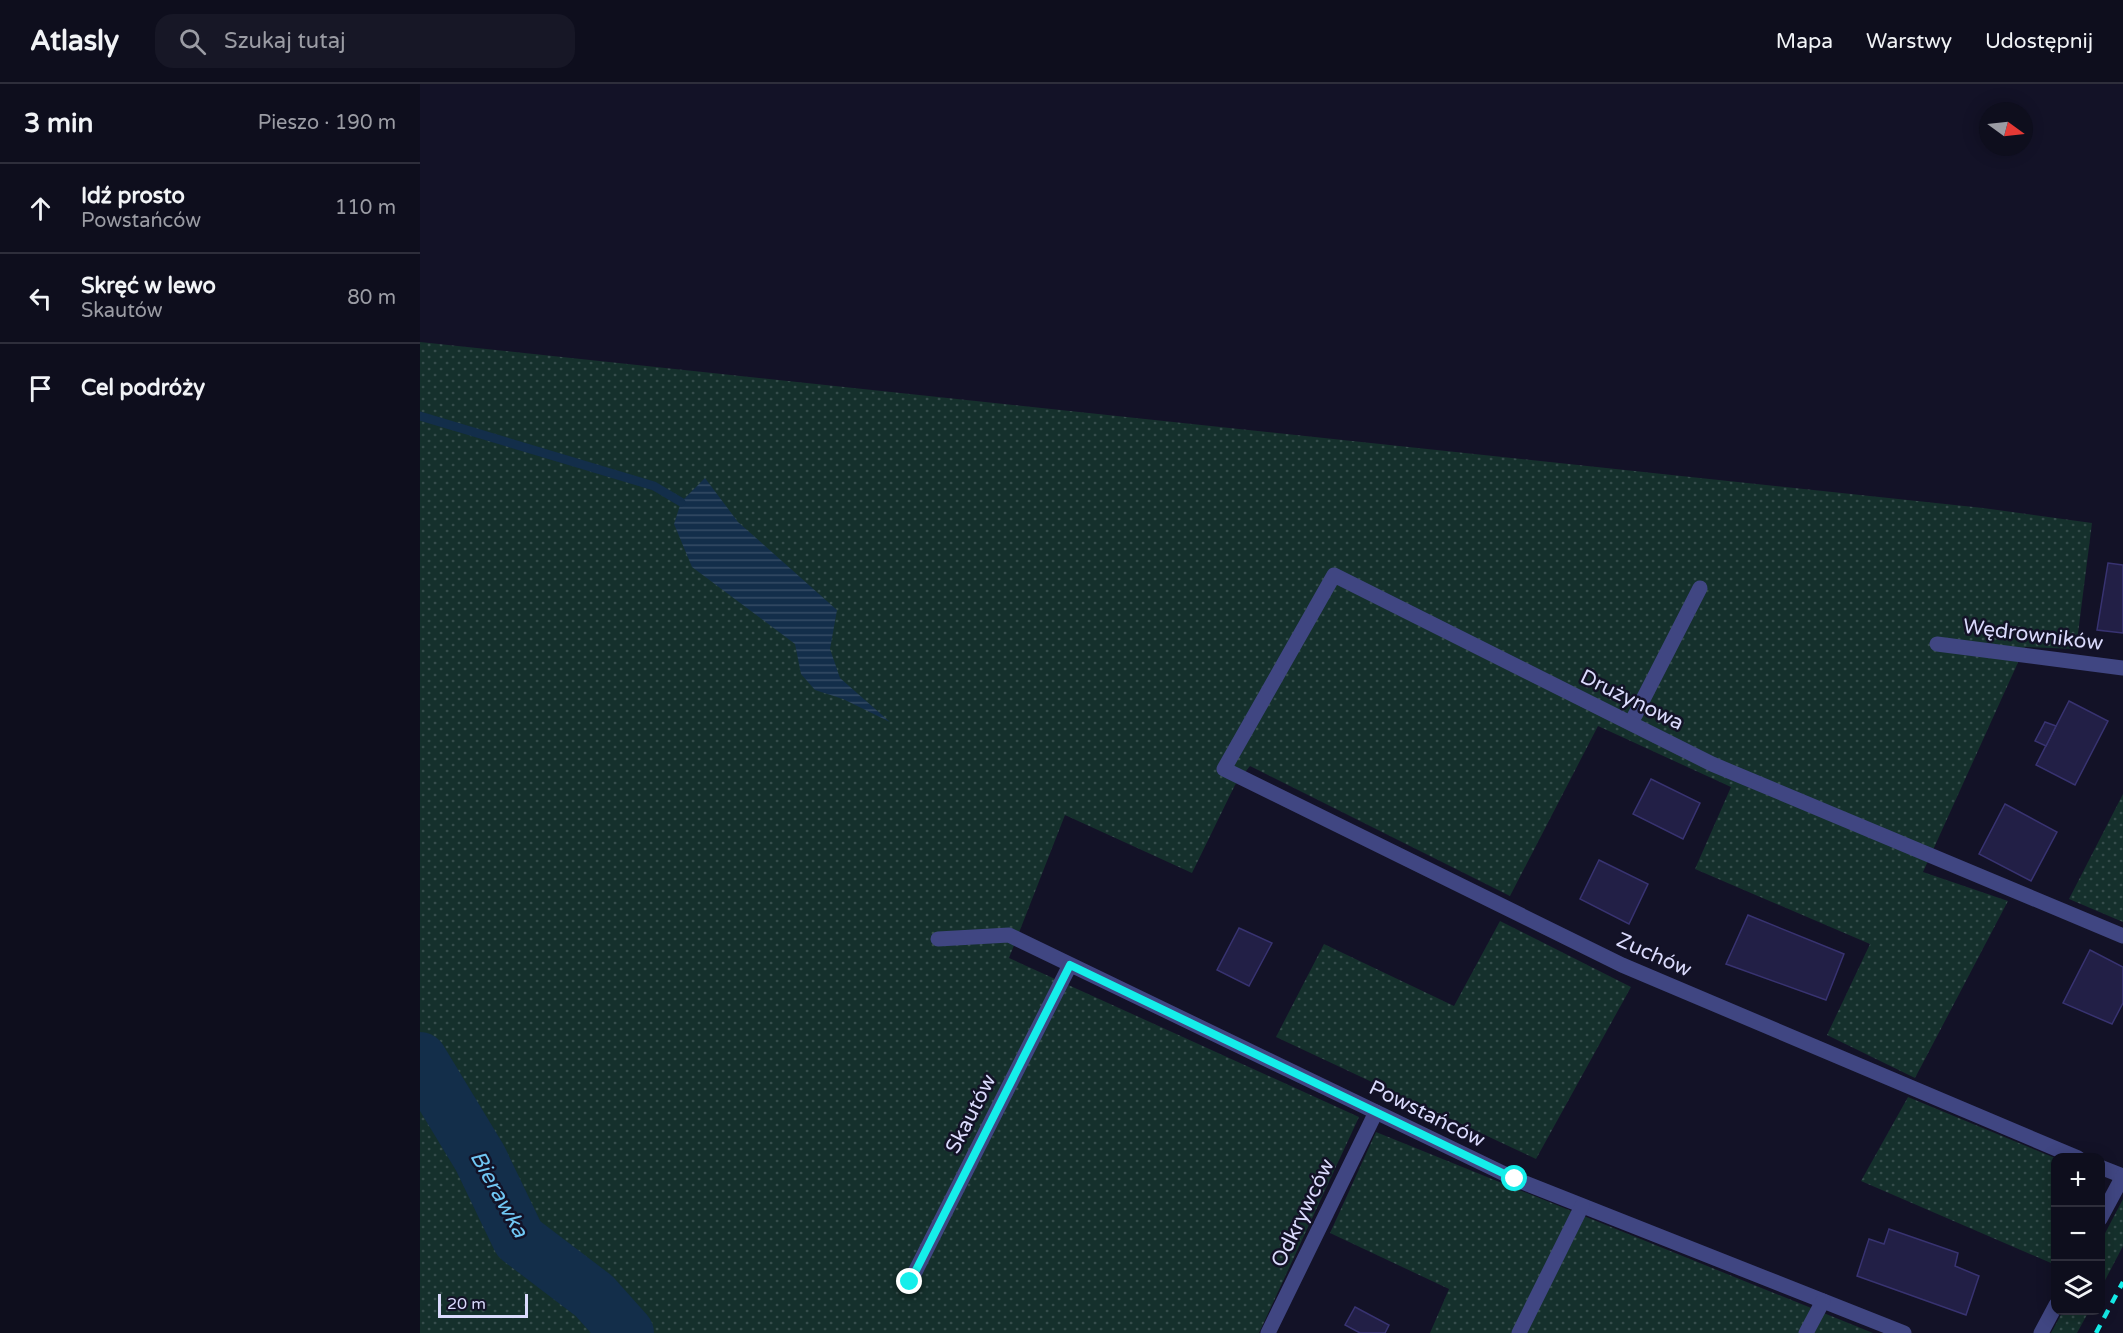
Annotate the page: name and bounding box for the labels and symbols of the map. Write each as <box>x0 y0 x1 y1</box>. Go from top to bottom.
north arrow <box>1979 102 2033 156</box>
street label: Wędrowników <box>1962 614 2105 656</box>
street label: Drużynowa <box>1576 664 1688 736</box>
street label: Zuchów <box>1613 927 1696 983</box>
street label: Skautów <box>940 1070 1002 1158</box>
street label: Powstańców <box>1365 1075 1489 1153</box>
water label: Bierawka <box>465 1146 534 1242</box>
street label: Odkrywców <box>1266 1154 1340 1271</box>
route start <box>1501 1165 1527 1191</box>
route end <box>896 1268 922 1294</box>
scale bar <box>438 1291 528 1318</box>

